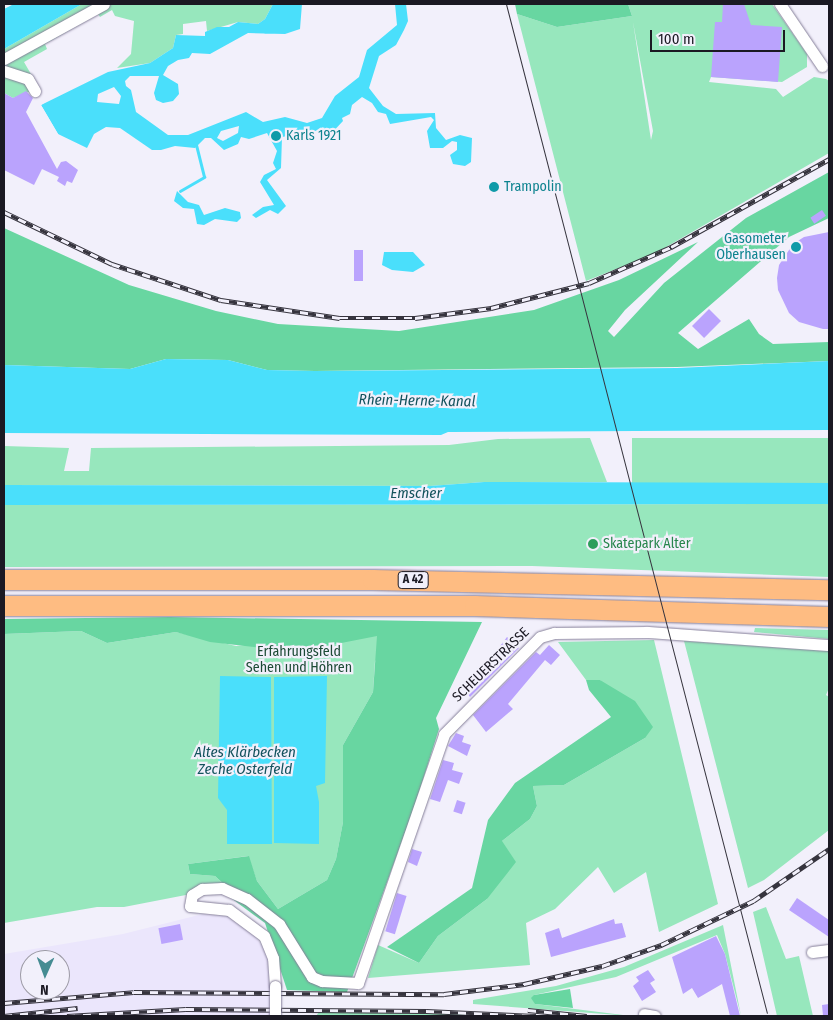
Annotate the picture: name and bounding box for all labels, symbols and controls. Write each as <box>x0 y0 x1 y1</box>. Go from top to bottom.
scale bar <box>653 20 788 52</box>
text: 100 m <box>658 30 695 48</box>
place label: Karls 1921 <box>286 128 341 144</box>
marker: Karls 1921 <box>270 130 282 142</box>
place label: Trampolin <box>504 179 562 195</box>
marker: Trampolin <box>488 181 500 193</box>
place label: Gasometer Oberhausen <box>716 231 786 264</box>
marker: Gasometer Oberhausen <box>790 241 802 253</box>
water label: Rhein-Herne-Kanal <box>358 391 476 411</box>
water label: Emscher <box>390 485 442 503</box>
place label: Skatepark Alter <box>603 536 691 552</box>
marker: Skatepark Alter <box>587 538 599 550</box>
road number: A 42 <box>397 570 429 590</box>
street label: SCHEUERSTRASSE <box>449 624 533 706</box>
park label: Erfahrungsfeld Sehen und Höhren <box>246 644 352 676</box>
water label: Altes Klärbecken Zeche Osterfeld <box>194 743 296 778</box>
north arrow <box>20 950 70 1000</box>
text: N <box>40 981 49 998</box>

